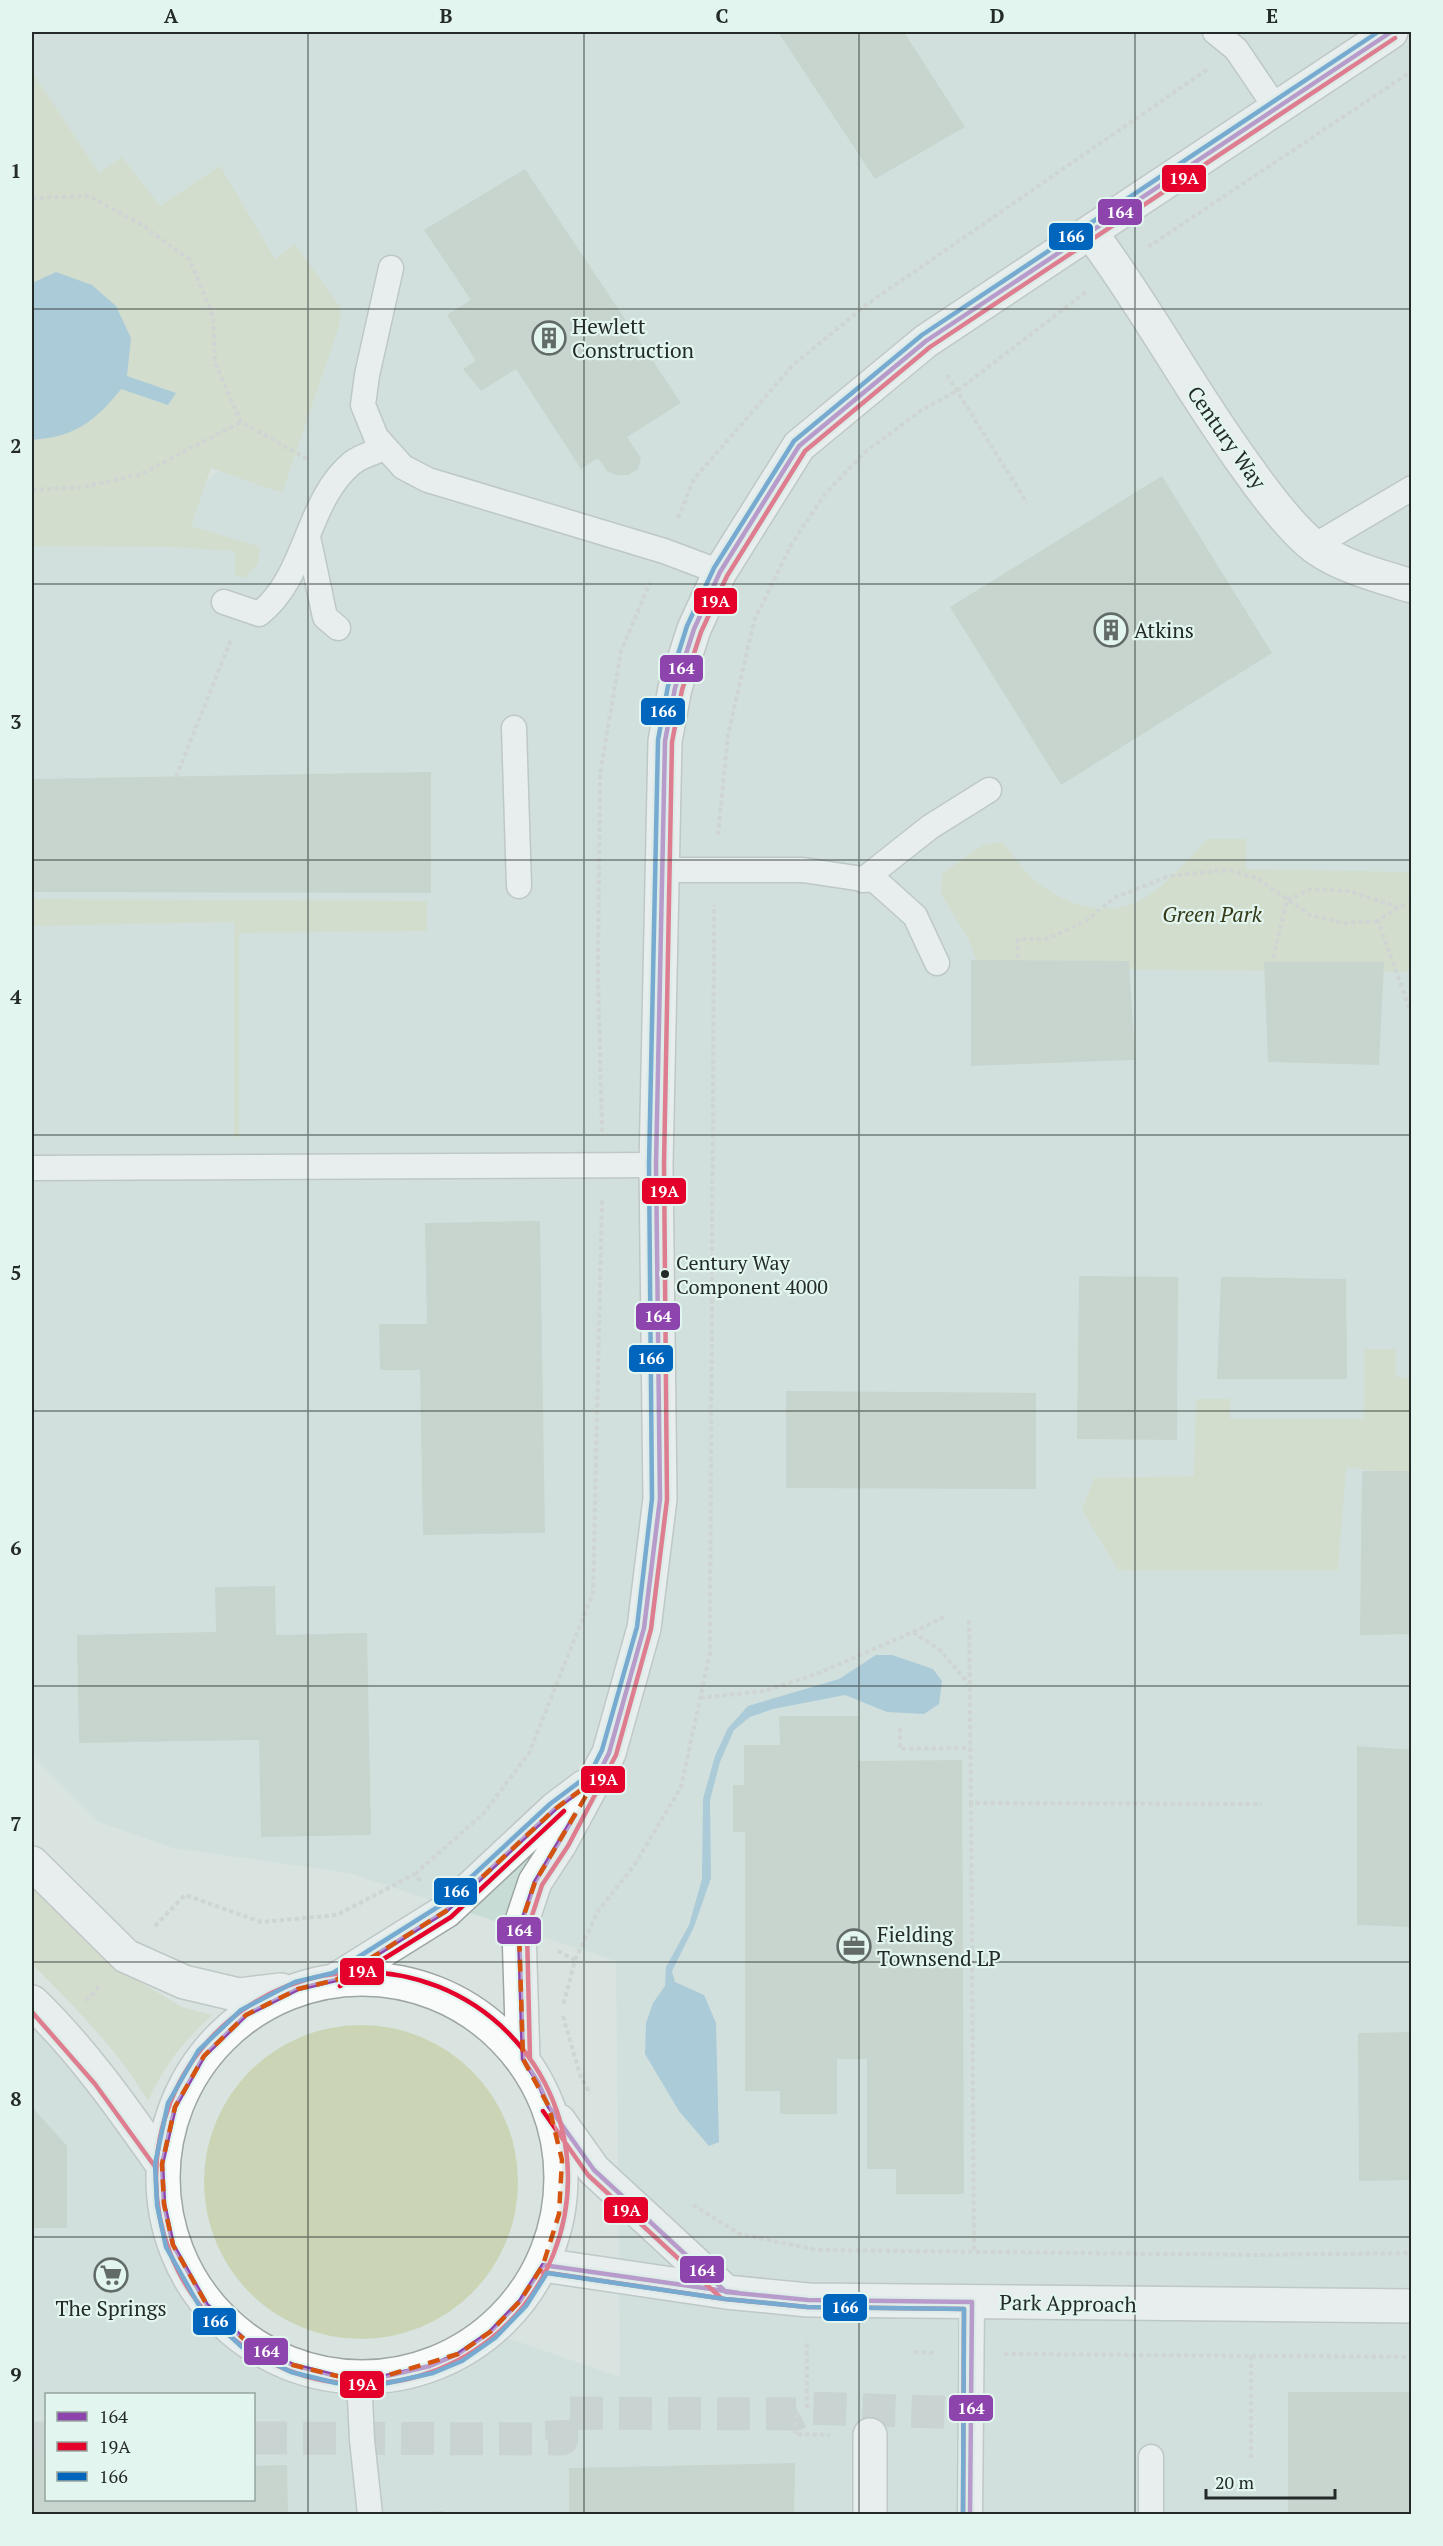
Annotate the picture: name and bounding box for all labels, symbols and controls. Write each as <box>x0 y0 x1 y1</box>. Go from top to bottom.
text: A <box>164 2 179 29</box>
text: B <box>440 2 453 29</box>
text: C <box>715 2 729 29</box>
text: D <box>990 2 1004 29</box>
text: E <box>1266 2 1278 29</box>
text: 1 <box>10 157 22 184</box>
line badge: 19A <box>1161 164 1207 193</box>
text: 19A <box>1169 167 1199 189</box>
line badge: 164 <box>1097 198 1143 226</box>
text: 164 <box>1106 201 1134 223</box>
line badge: 166 <box>1048 222 1094 251</box>
text: 166 <box>1057 225 1085 247</box>
place label: Hewlett Construction <box>572 312 695 364</box>
building icon: Hewlett Construction <box>531 320 567 356</box>
street label: Century Way <box>1181 380 1273 494</box>
text: 2 <box>10 432 22 459</box>
line badge: 19A <box>693 587 738 615</box>
text: 19A <box>700 590 730 612</box>
building icon: Atkins <box>1093 612 1129 648</box>
place label: Atkins <box>1134 616 1194 644</box>
line badge: 164 <box>659 654 704 683</box>
text: 164 <box>667 657 695 679</box>
line badge: 166 <box>640 697 686 726</box>
text: 166 <box>649 700 677 722</box>
text: 3 <box>10 708 22 735</box>
park label: Green Park <box>1162 900 1263 928</box>
text: 4 <box>10 983 22 1010</box>
line badge: 19A <box>641 1177 687 1205</box>
text: 19A <box>649 1180 679 1202</box>
place label: Century Way Component 4000 <box>676 1249 828 1300</box>
text: 5 <box>10 1259 22 1286</box>
marker: Century Way Component 4000 <box>659 1268 671 1280</box>
line badge: 164 <box>635 1302 681 1331</box>
text: 164 <box>644 1305 672 1327</box>
line badge: 166 <box>628 1344 674 1373</box>
text: 166 <box>637 1347 665 1369</box>
text: 6 <box>10 1534 22 1561</box>
line badge: 19A <box>580 1765 626 1794</box>
text: 19A <box>588 1768 618 1790</box>
text: 7 <box>10 1810 22 1837</box>
line badge: 166 <box>433 1877 478 1906</box>
text: 166 <box>442 1880 470 1902</box>
line badge: 164 <box>496 1916 542 1945</box>
text: 164 <box>505 1919 533 1941</box>
place label: Fielding Townsend LP <box>877 1920 1001 1972</box>
office icon: Fielding Townsend LP <box>836 1928 872 1964</box>
line badge: 19A <box>339 1957 385 1986</box>
text: 19A <box>347 1960 377 1982</box>
text: 8 <box>10 2085 22 2112</box>
line badge: 19A <box>603 2196 649 2224</box>
text: 19A <box>611 2199 641 2221</box>
line badge: 164 <box>679 2255 725 2284</box>
supermarket icon: The Springs <box>93 2257 129 2293</box>
text: 164 <box>688 2259 716 2281</box>
street label: Park Approach <box>999 2288 1137 2318</box>
line badge: 166 <box>822 2293 868 2322</box>
place label: The Springs <box>55 2294 167 2322</box>
text: 166 <box>831 2296 859 2318</box>
line badge: 166 <box>192 2307 237 2336</box>
text: 166 <box>201 2310 229 2332</box>
line badge: 164 <box>243 2337 289 2366</box>
text: 164 <box>252 2340 280 2362</box>
text: 9 <box>10 2361 22 2388</box>
line badge: 19A <box>339 2370 385 2399</box>
text: 19A <box>347 2373 377 2395</box>
legend <box>45 2393 255 2501</box>
line badge: 164 <box>948 2394 994 2422</box>
text: 164 <box>957 2397 985 2419</box>
text: 164 <box>99 2404 128 2428</box>
text: 19A <box>99 2434 131 2458</box>
scale bar <box>1206 2462 1335 2500</box>
text: 166 <box>99 2464 128 2488</box>
text: 20 m <box>1215 2470 1255 2494</box>

